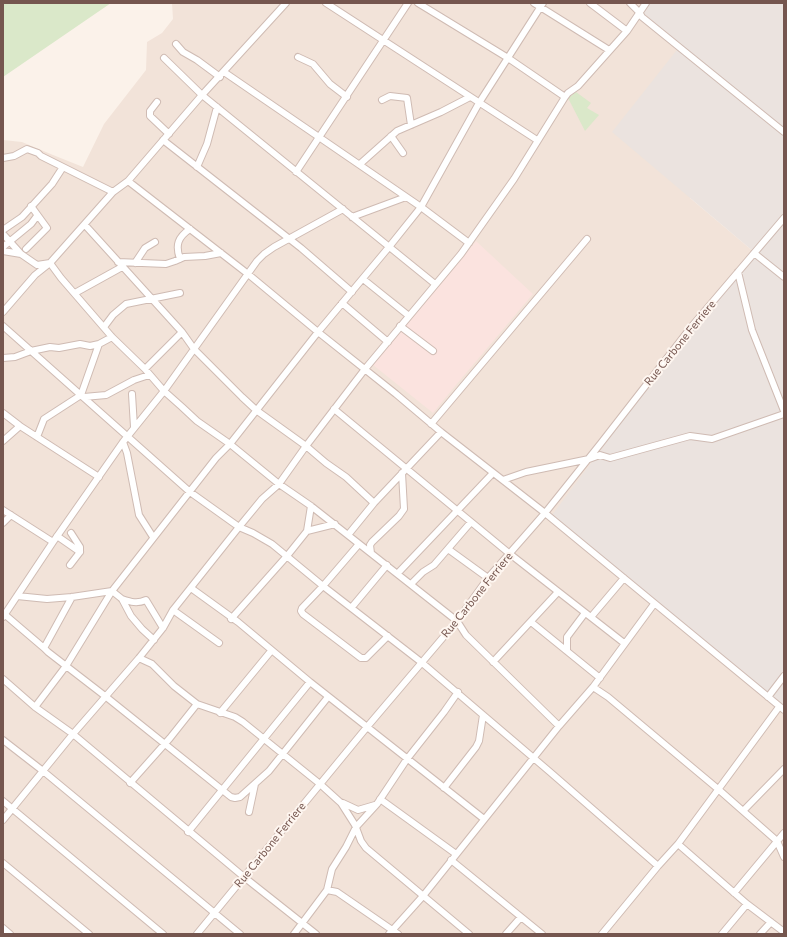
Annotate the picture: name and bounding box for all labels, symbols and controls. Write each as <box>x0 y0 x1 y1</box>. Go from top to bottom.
street label: Rue Carbone Ferriere <box>642 298 718 388</box>
street label: Rue Carbone Ferriere <box>439 550 515 640</box>
street label: Rue Carbone Ferriere <box>232 800 308 890</box>

